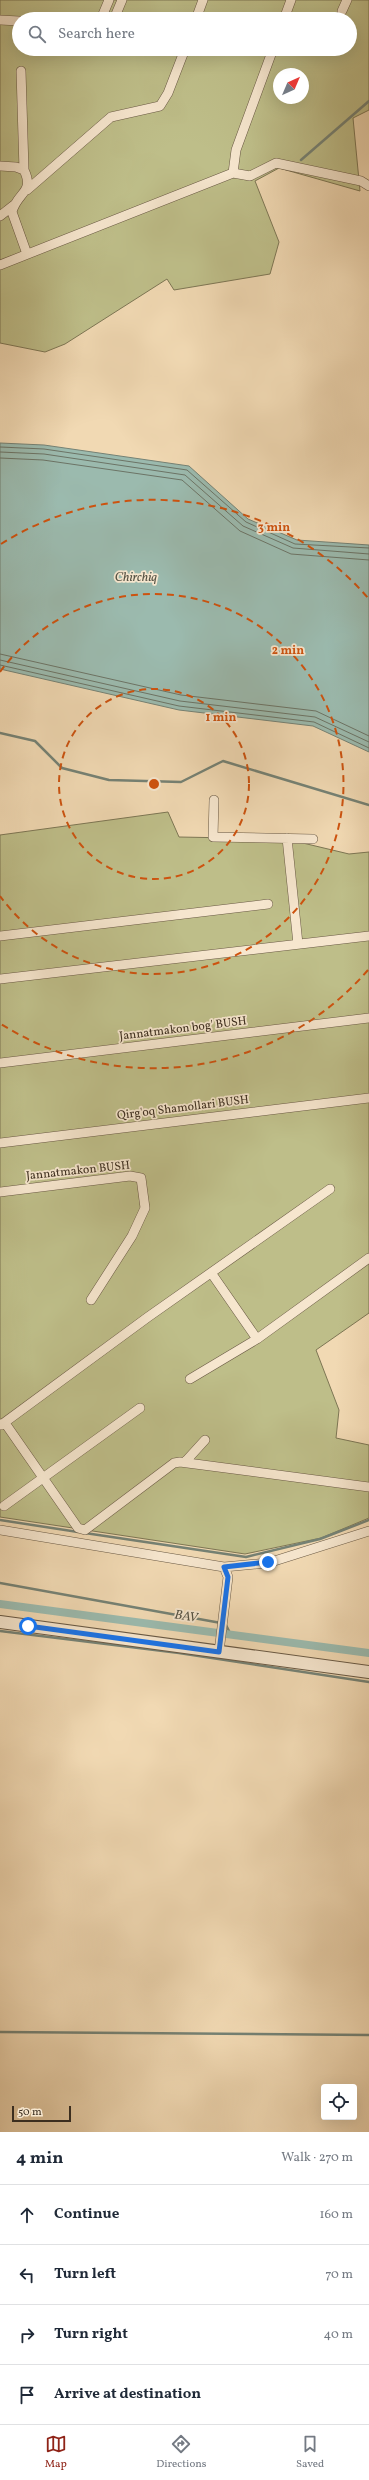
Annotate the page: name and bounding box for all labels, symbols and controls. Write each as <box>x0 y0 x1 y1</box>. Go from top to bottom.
search box <box>12 12 357 56</box>
icon: search <box>26 23 48 45</box>
text: Search here <box>58 24 135 45</box>
north arrow <box>273 68 309 104</box>
text: 3 min <box>258 520 290 536</box>
water label: Chirchiq <box>115 569 157 587</box>
text: 2 min <box>272 643 304 659</box>
text: 1 min <box>206 710 237 726</box>
centre of rings <box>147 777 161 791</box>
street label: Jannatmakon bog' BUSH <box>118 1013 248 1045</box>
street label: Qirg'oq Shamollari BUSH <box>116 1092 250 1124</box>
street label: Jannatmakon BUSH <box>25 1158 131 1184</box>
route end <box>259 1553 277 1571</box>
water label: BAV <box>173 1606 200 1628</box>
route start <box>19 1617 37 1635</box>
map controls <box>321 2084 357 2120</box>
button: locate <box>321 2084 357 2120</box>
scale bar <box>12 2104 71 2123</box>
text: 50 m <box>18 2105 42 2120</box>
text: 4 min <box>16 2147 63 2170</box>
text: Walk · 270 m <box>281 2149 353 2167</box>
icon: ahead <box>16 2204 38 2226</box>
text: Continue <box>54 2204 119 2225</box>
text: 160 m <box>319 2206 353 2224</box>
icon: left <box>16 2264 38 2286</box>
text: Turn left <box>54 2264 116 2285</box>
text: 70 m <box>325 2266 353 2284</box>
icon: right <box>16 2324 38 2346</box>
text: Turn right <box>54 2324 128 2345</box>
text: 40 m <box>324 2326 353 2344</box>
icon: arrive <box>16 2384 38 2406</box>
text: Arrive at destination <box>54 2384 201 2405</box>
tab: Map <box>45 2433 67 2472</box>
tab: Directions <box>156 2433 207 2472</box>
tab: Saved <box>296 2433 324 2472</box>

